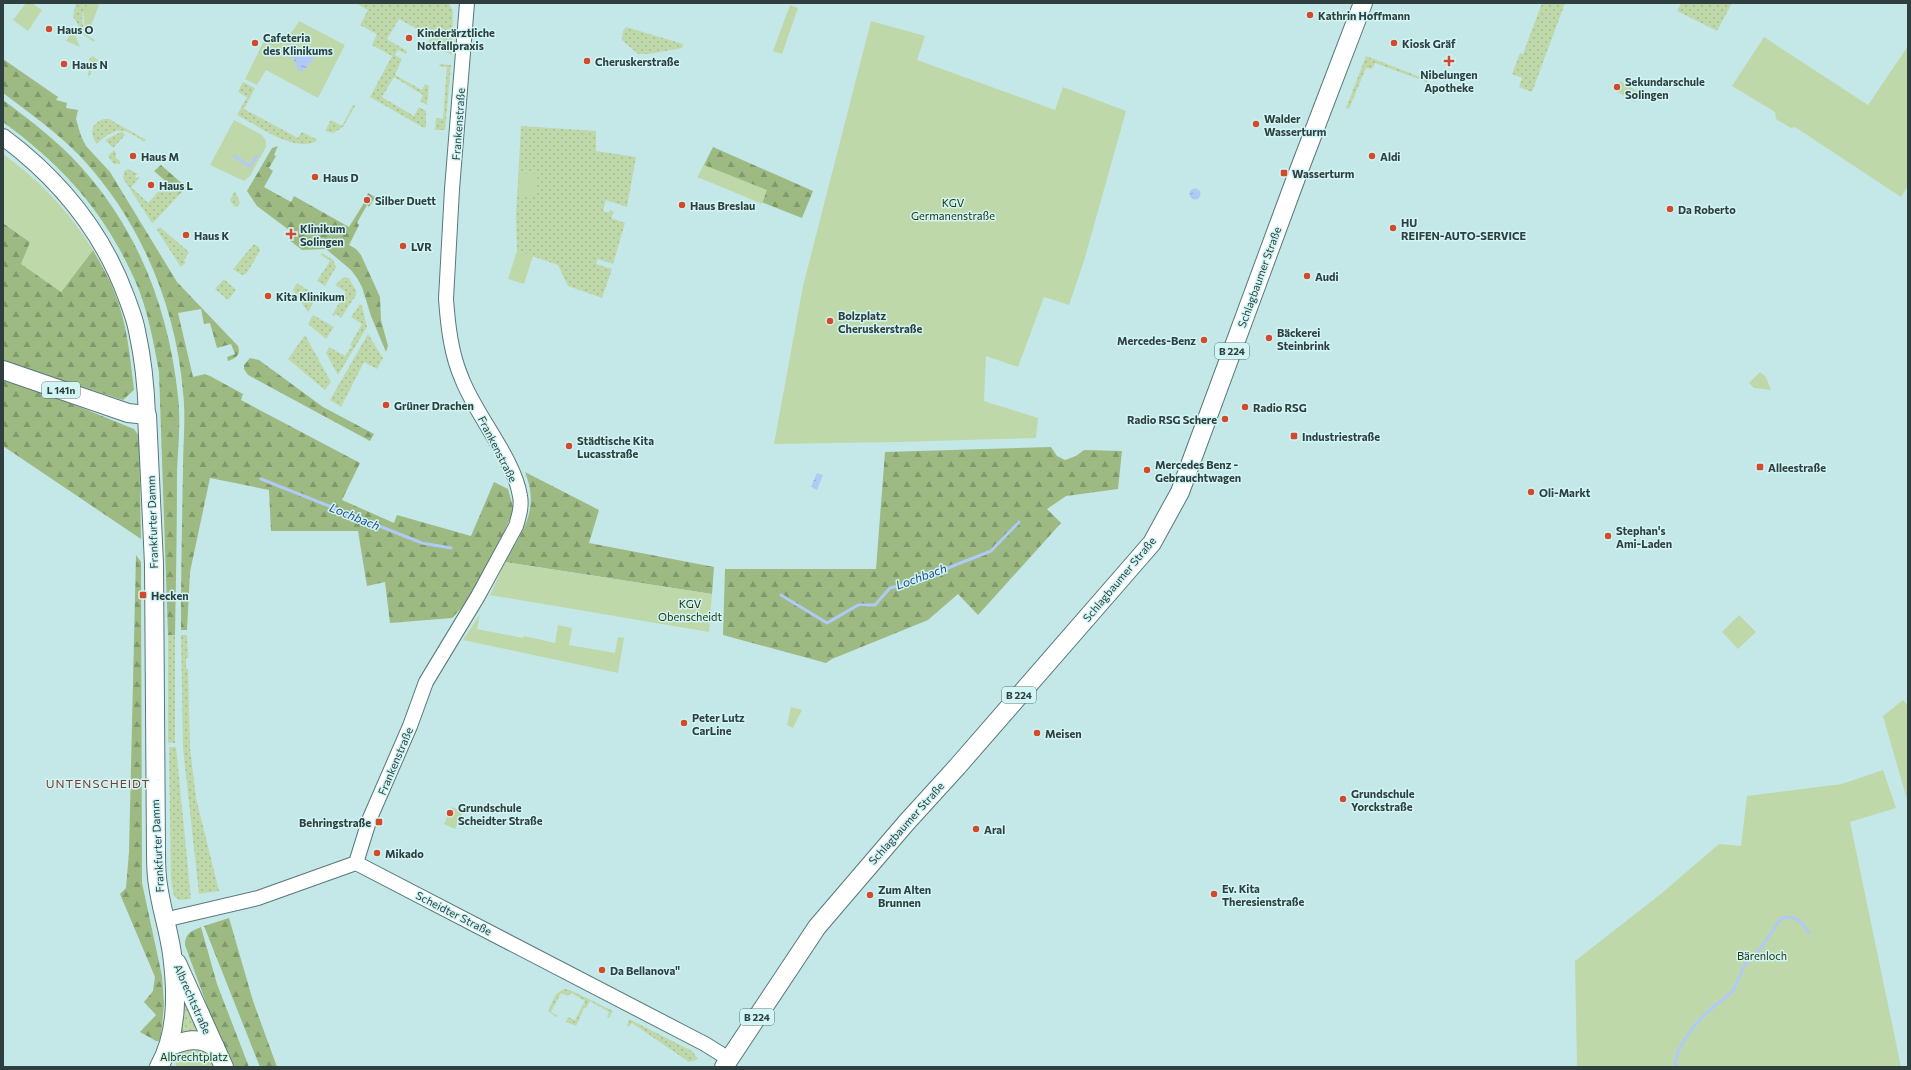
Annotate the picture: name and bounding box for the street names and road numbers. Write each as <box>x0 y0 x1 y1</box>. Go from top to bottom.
street label: Frankenstraße <box>449 87 467 161</box>
street label: Schlagbaumer Straße <box>1235 225 1283 329</box>
road number: B 224 <box>1215 343 1249 359</box>
road number: L 141n <box>42 382 80 398</box>
street label: Frankenstraße <box>476 414 520 484</box>
street label: Frankfurter Damm <box>144 475 160 569</box>
street label: Schlagbaumer Straße <box>1080 534 1158 624</box>
road number: B 224 <box>1002 687 1036 703</box>
street label: Frankenstraße <box>375 725 415 797</box>
street label: Schlagbaumer Straße <box>866 779 947 867</box>
street label: Frankfurter Damm <box>148 799 166 893</box>
street label: Scheidter Straße <box>414 888 494 938</box>
street label: Albrechtstraße <box>172 962 214 1036</box>
road number: B 224 <box>740 1009 774 1025</box>

